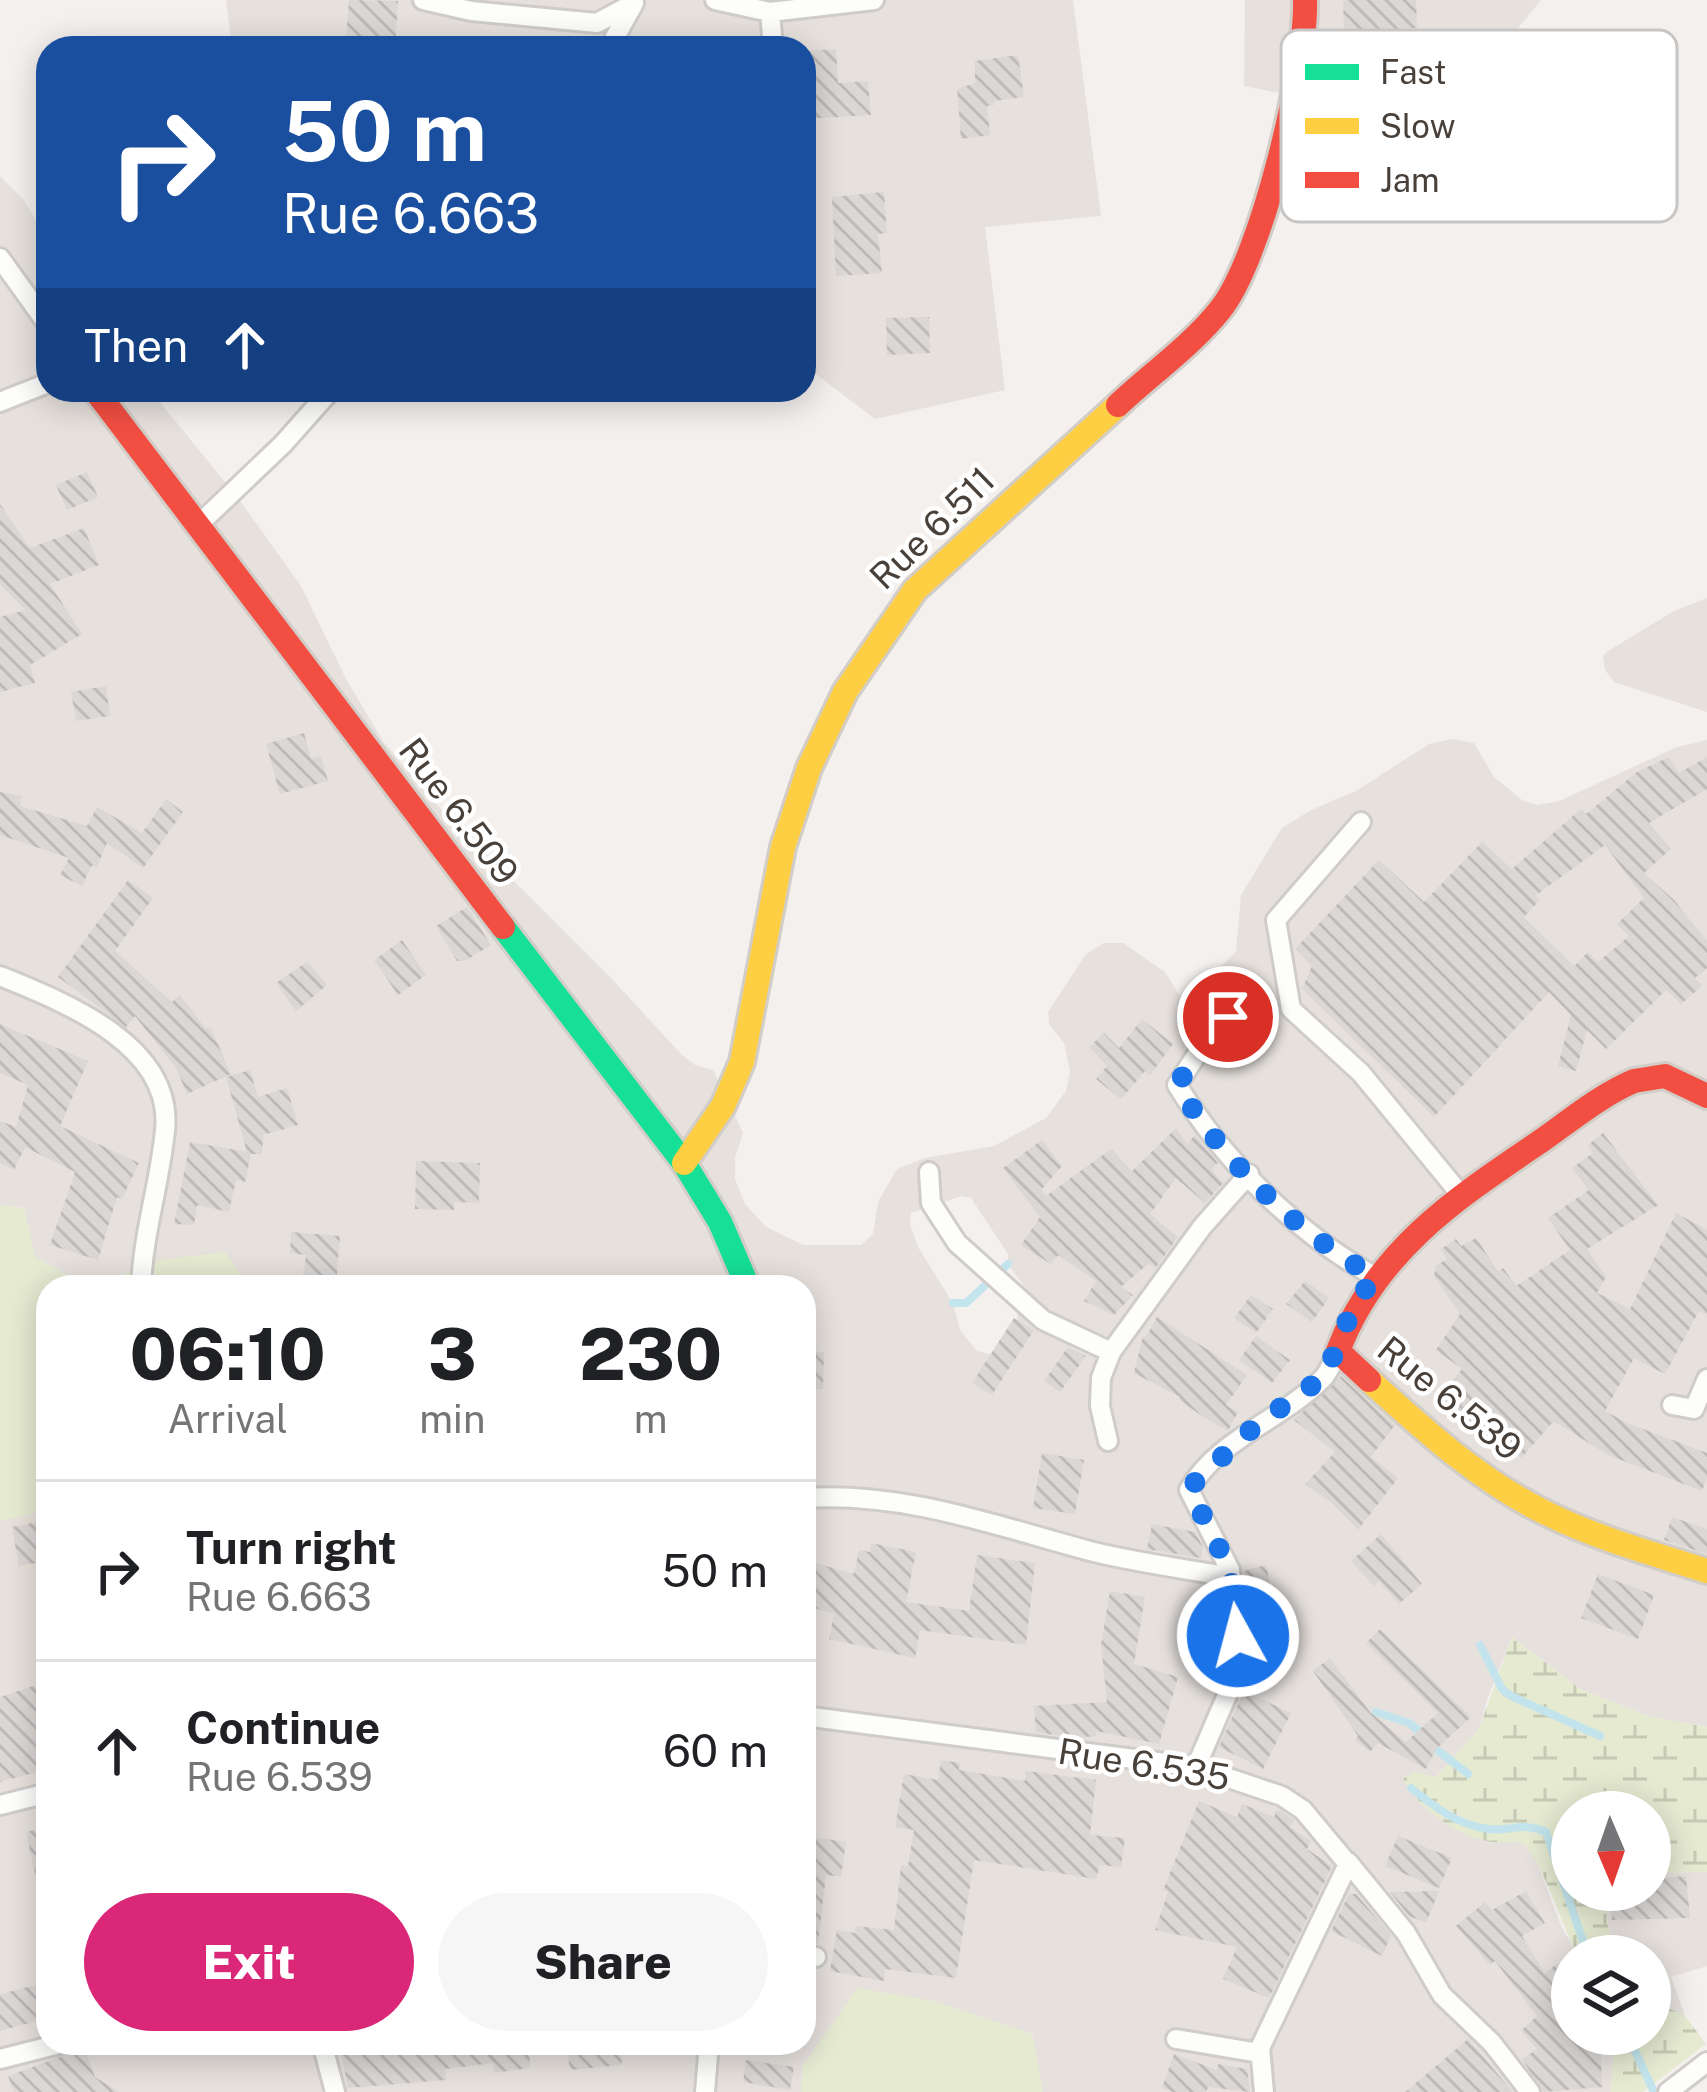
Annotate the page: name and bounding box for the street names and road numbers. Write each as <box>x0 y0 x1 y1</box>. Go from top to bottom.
street label: Rue 6.511 <box>861 458 1003 598</box>
street label: Rue 6.509 <box>391 730 527 892</box>
street label: Rue 6.539 <box>1370 1327 1530 1469</box>
street label: Rue 6.535 <box>1055 1730 1233 1798</box>

